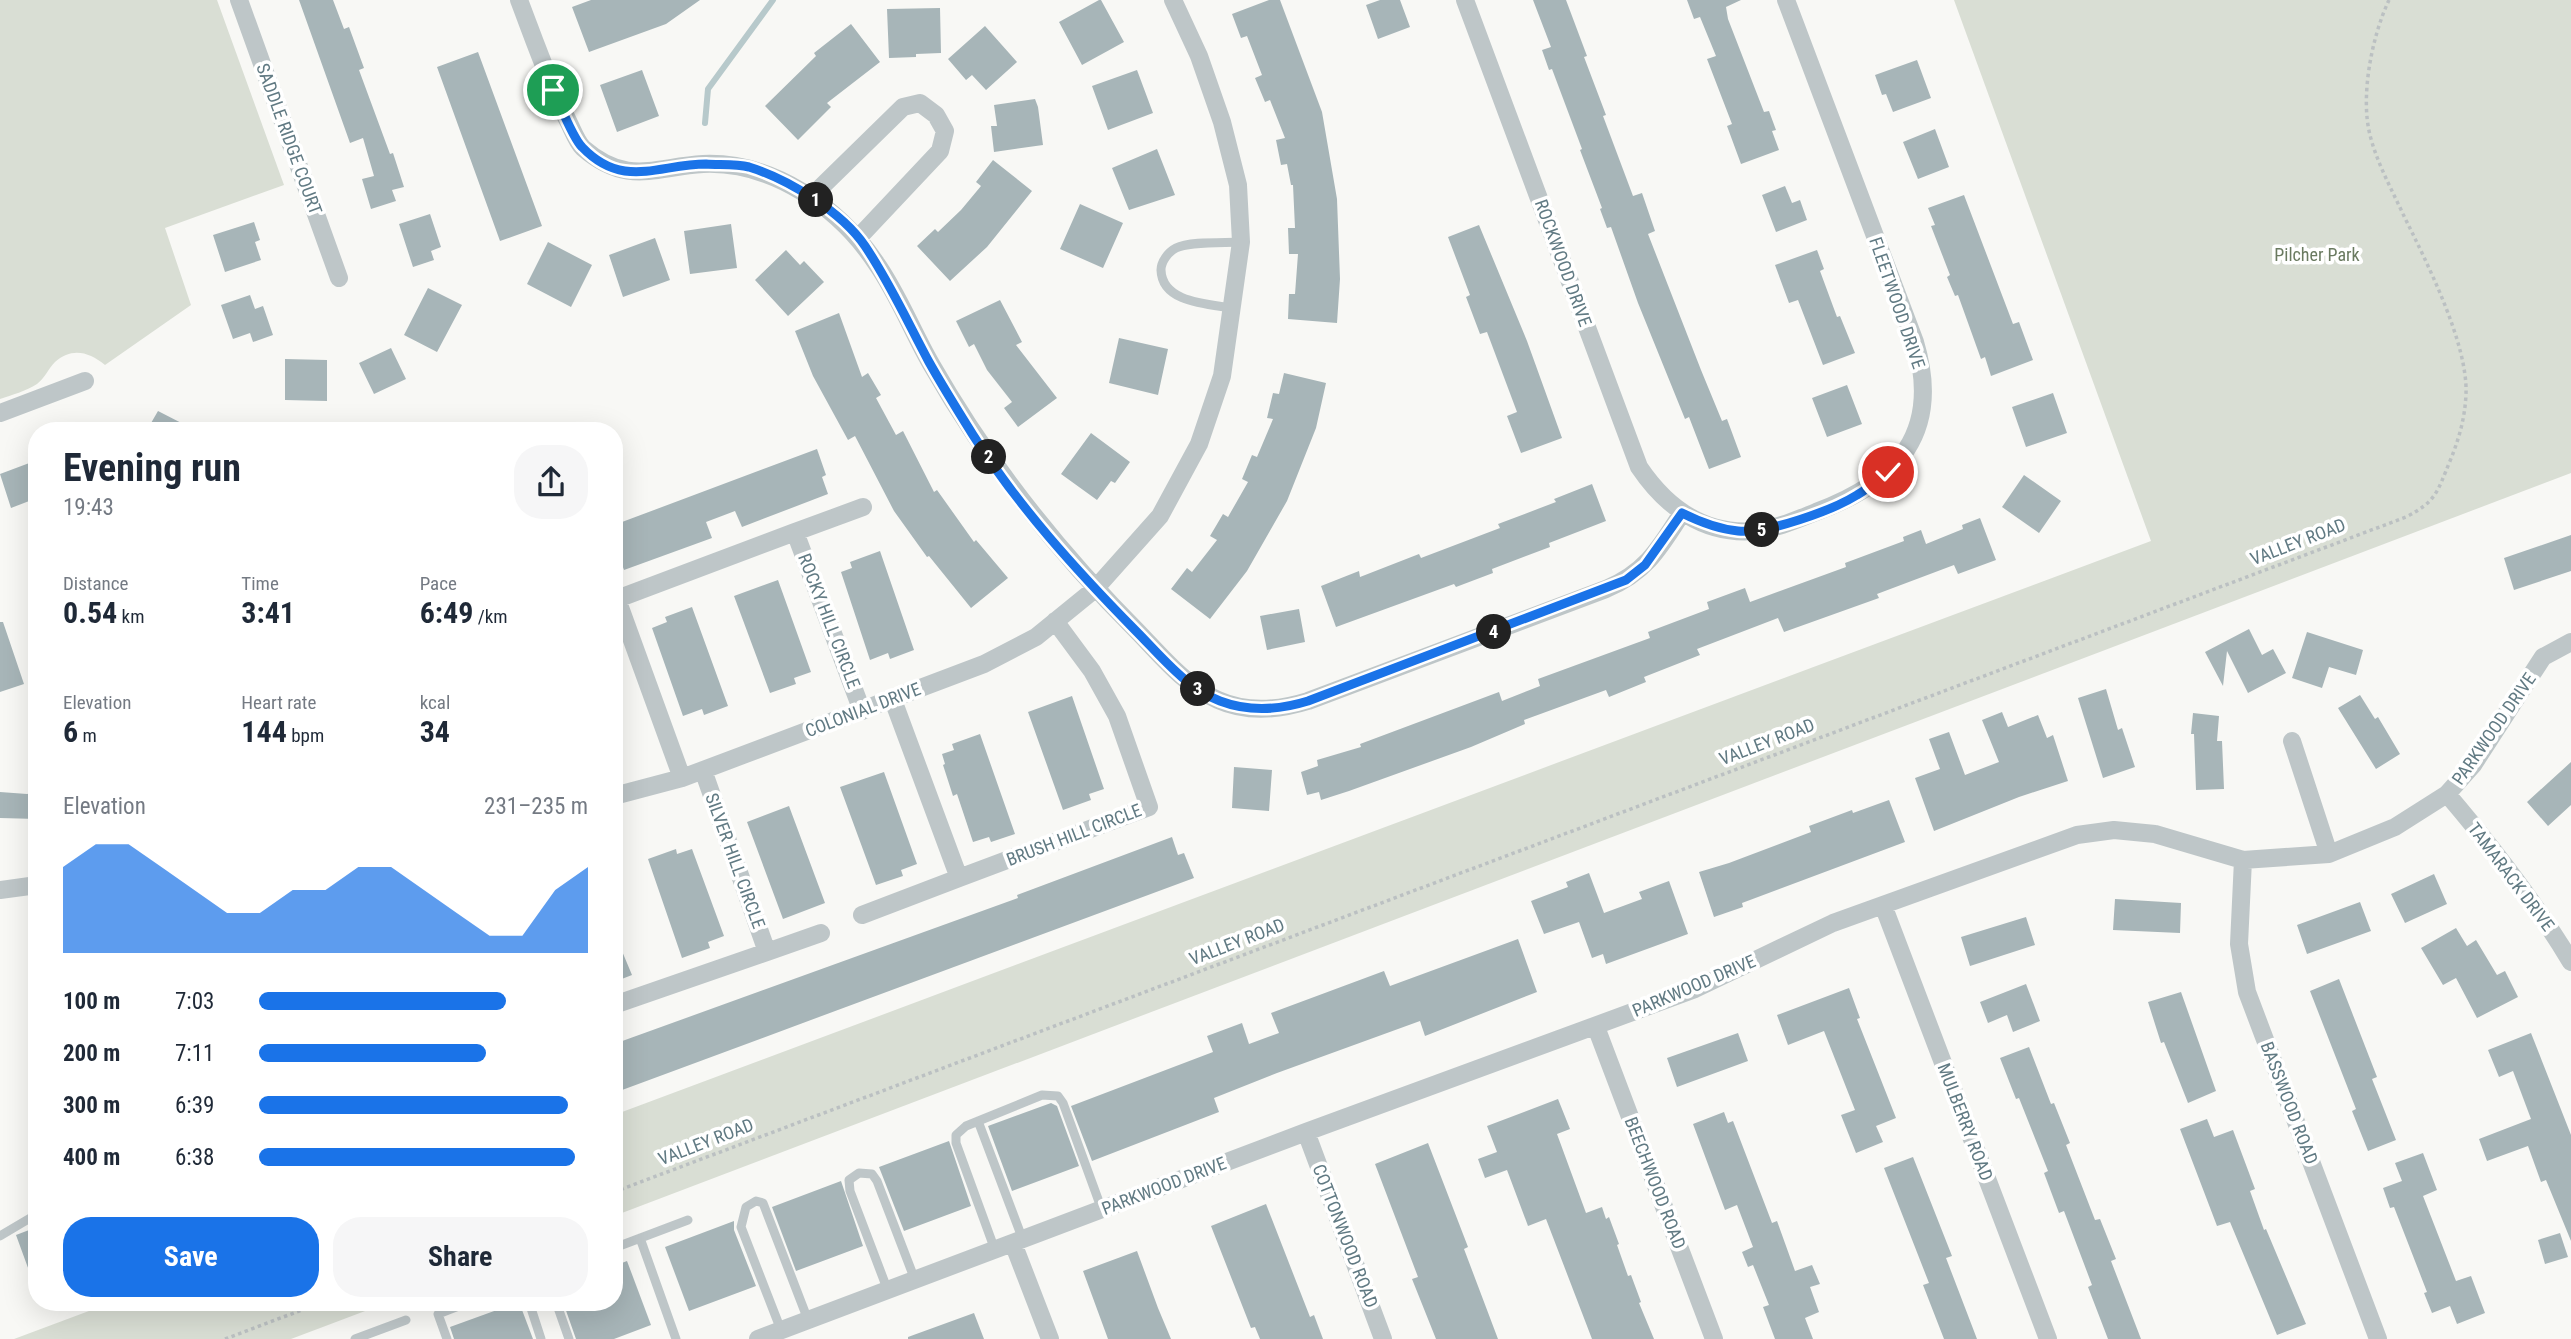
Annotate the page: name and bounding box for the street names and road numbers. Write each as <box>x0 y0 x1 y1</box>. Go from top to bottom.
street label: SADDLE RIDGE COURT <box>252 60 327 217</box>
street label: ROCKWOOD DRIVE <box>1531 197 1596 329</box>
street label: FLEETWOOD DRIVE <box>1865 234 1930 371</box>
street label: VALLEY ROAD <box>2247 514 2348 569</box>
street label: ROCKY HILL CIRCLE <box>794 550 865 691</box>
street label: PARKWOOD DRIVE <box>2447 669 2540 789</box>
street label: COLONIAL DRIVE <box>802 678 924 741</box>
street label: VALLEY ROAD <box>1716 714 1817 769</box>
street label: SILVER HILL CIRCLE <box>701 790 770 931</box>
street label: BRUSH HILL CIRCLE <box>1003 799 1144 870</box>
street label: TAMARACK DRIVE <box>2464 818 2559 935</box>
street label: VALLEY ROAD <box>1186 914 1287 969</box>
street label: PARKWOOD DRIVE <box>1629 950 1759 1021</box>
street label: BASSWOOD ROAD <box>2256 1039 2322 1167</box>
street label: MULBERRY ROAD <box>1933 1060 1998 1184</box>
street label: VALLEY ROAD <box>655 1114 756 1169</box>
street label: BEECHWOOD ROAD <box>1621 1114 1690 1252</box>
street label: PARKWOOD DRIVE <box>1099 1152 1229 1219</box>
street label: COTTONWOOD ROAD <box>1308 1161 1383 1311</box>

